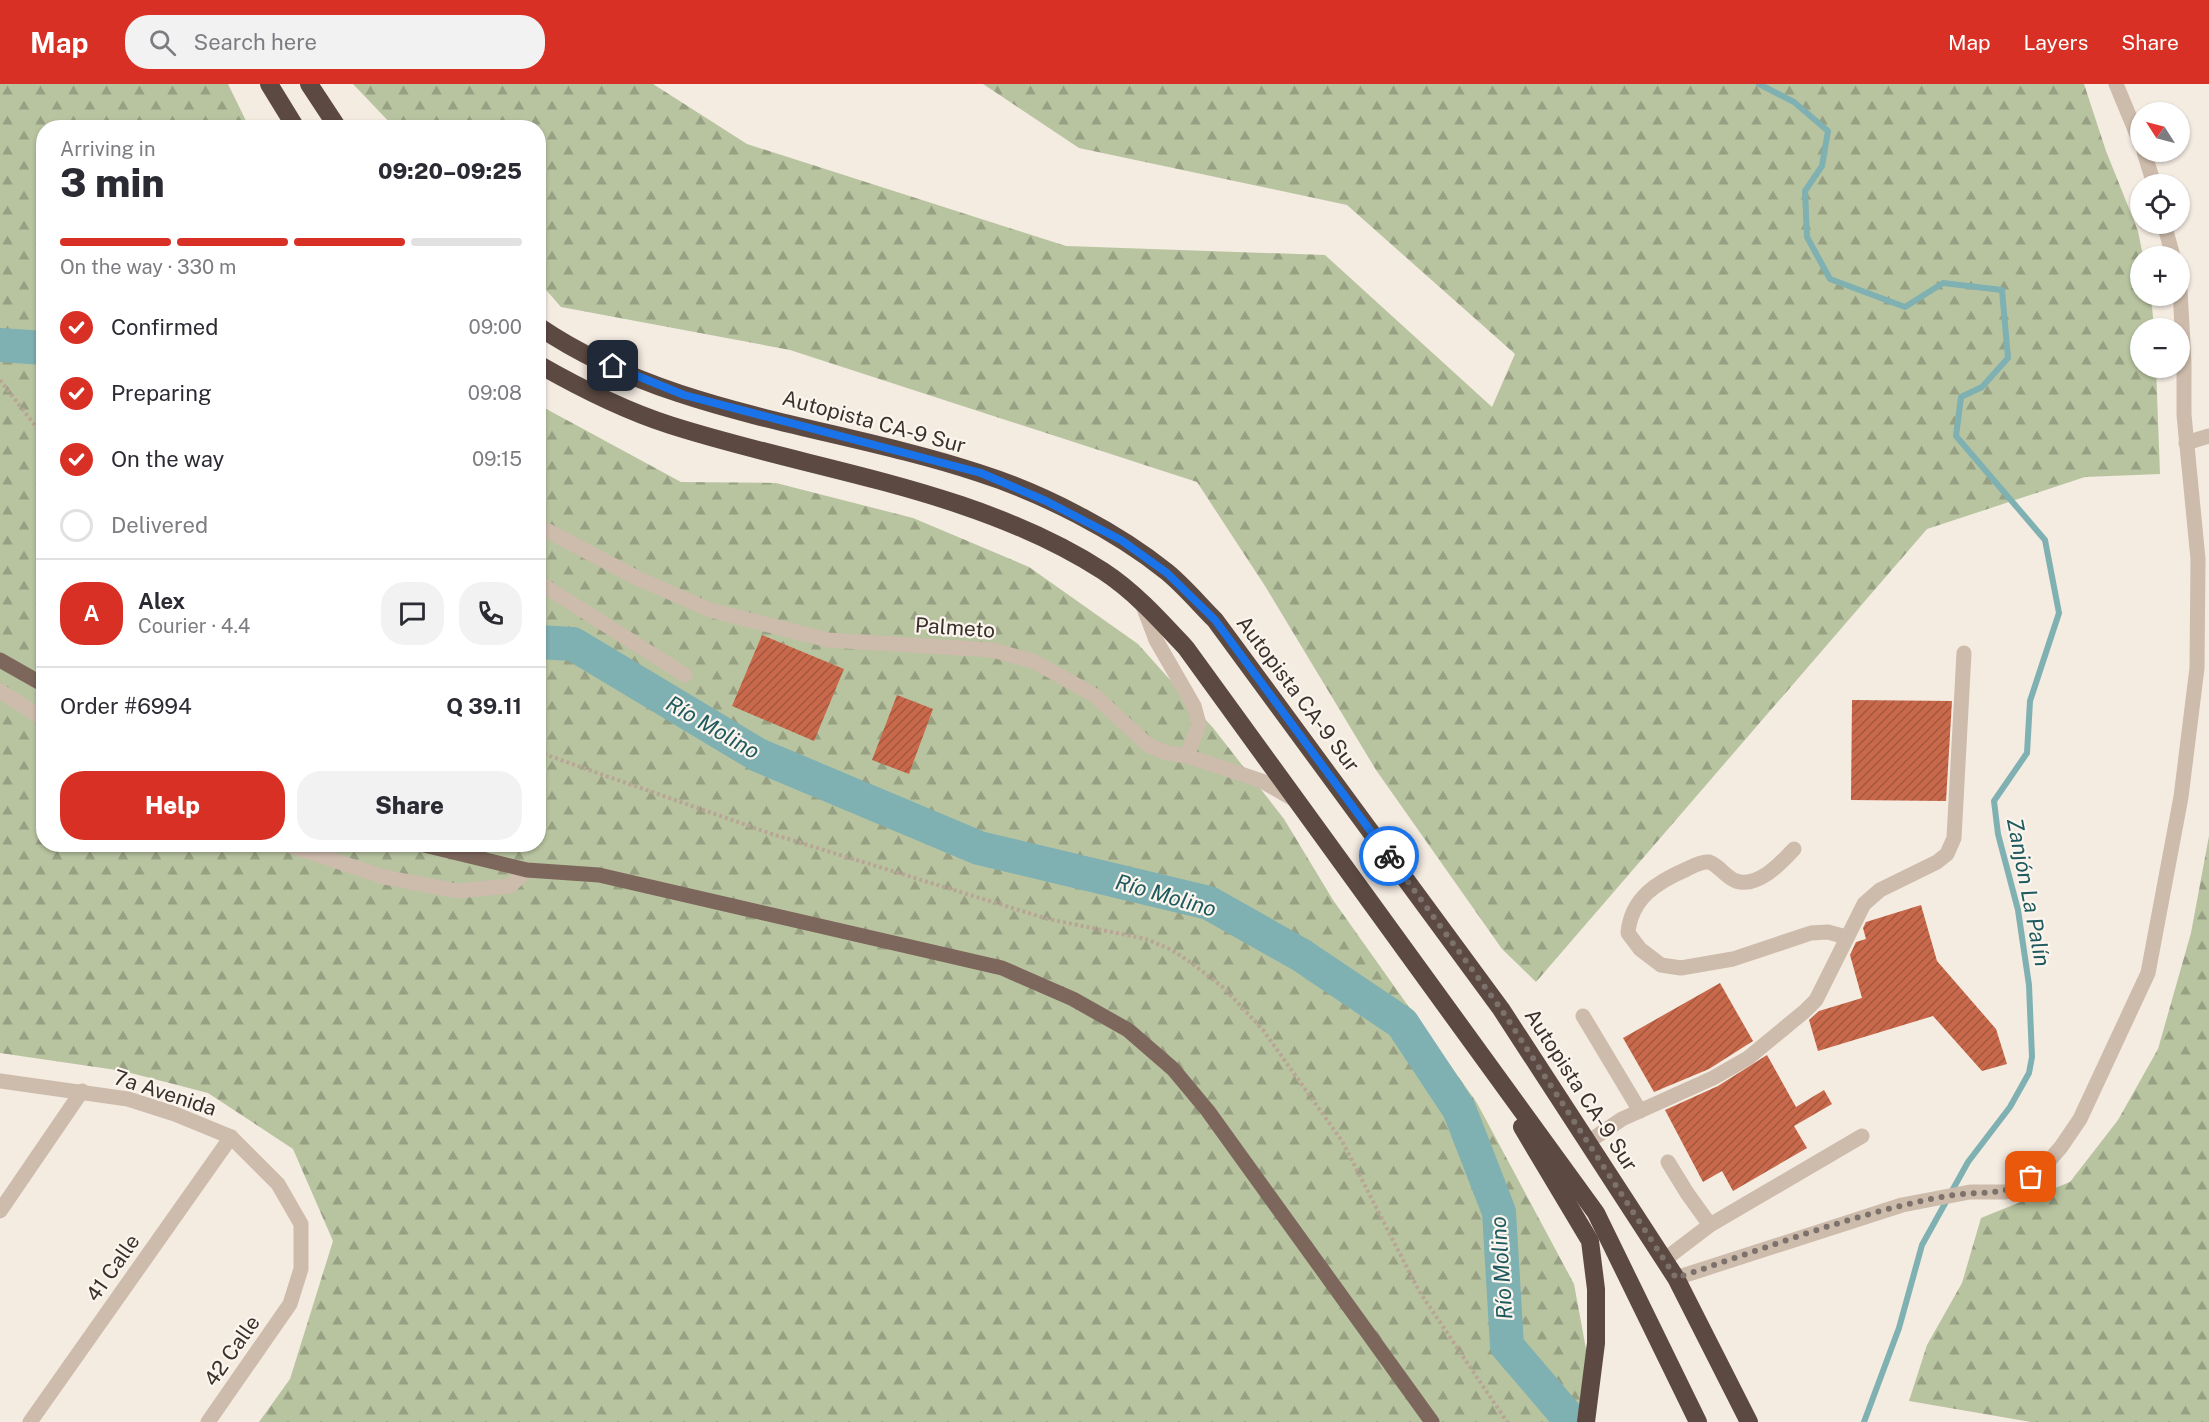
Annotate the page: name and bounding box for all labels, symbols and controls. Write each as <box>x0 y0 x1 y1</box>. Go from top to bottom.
search box <box>125 15 545 69</box>
text: Map <box>30 26 89 59</box>
icon: search <box>146 26 179 59</box>
text: Search here <box>194 29 317 55</box>
text: Map <box>1948 30 1991 55</box>
text: Layers <box>2024 30 2088 55</box>
text: Share <box>2121 30 2179 55</box>
north arrow <box>2130 102 2190 162</box>
map controls <box>2130 102 2190 378</box>
text: Arriving in <box>60 137 155 161</box>
text: 09:20–09:25 <box>378 158 522 184</box>
text: 3 min <box>60 160 165 206</box>
button: locate <box>2130 174 2190 234</box>
button: + <box>2130 246 2190 306</box>
text: On the way · 330 m <box>60 255 236 279</box>
icon: check <box>60 311 93 344</box>
text: Confirmed <box>111 314 218 340</box>
text: 09:00 <box>469 315 522 339</box>
button: − <box>2130 318 2190 378</box>
pin <box>587 340 638 391</box>
icon: home <box>596 349 629 382</box>
icon: check <box>60 377 93 410</box>
text: Preparing <box>111 380 212 406</box>
text: 09:08 <box>468 381 522 405</box>
street label: Autopista CA-9 Sur <box>780 385 969 458</box>
icon: check <box>60 443 93 476</box>
text: On the way <box>111 446 224 472</box>
text: 09:15 <box>472 447 522 471</box>
text: Delivered <box>111 512 208 538</box>
button: chat <box>381 582 444 645</box>
button: phone <box>459 582 522 645</box>
text: Alex <box>138 588 185 614</box>
text: A <box>84 600 99 626</box>
street label: Autopista CA-9 Sur <box>1232 611 1365 777</box>
street label: Palmeto <box>914 612 996 643</box>
text: Courier · 4.4 <box>138 614 250 638</box>
water label: Río Molino <box>662 690 764 764</box>
text: Order #6994 <box>60 693 192 719</box>
text: Q 39.11 <box>446 693 522 719</box>
button: Help <box>60 771 285 840</box>
button: Share <box>297 771 522 840</box>
water label: Zanjón La Palín <box>2002 815 2056 969</box>
courier <box>1359 826 1419 886</box>
icon: bike <box>1373 840 1406 873</box>
water label: Río Molino <box>1113 868 1219 922</box>
street label: Autopista CA-9 Sur <box>1520 1004 1643 1176</box>
street label: 7a Avenida <box>111 1064 220 1121</box>
pin <box>2005 1151 2056 1202</box>
icon: bag <box>2014 1160 2047 1193</box>
water label: Río Molino <box>1484 1215 1518 1320</box>
street label: 41 Calle <box>80 1229 145 1306</box>
street label: 42 Calle <box>198 1311 265 1391</box>

